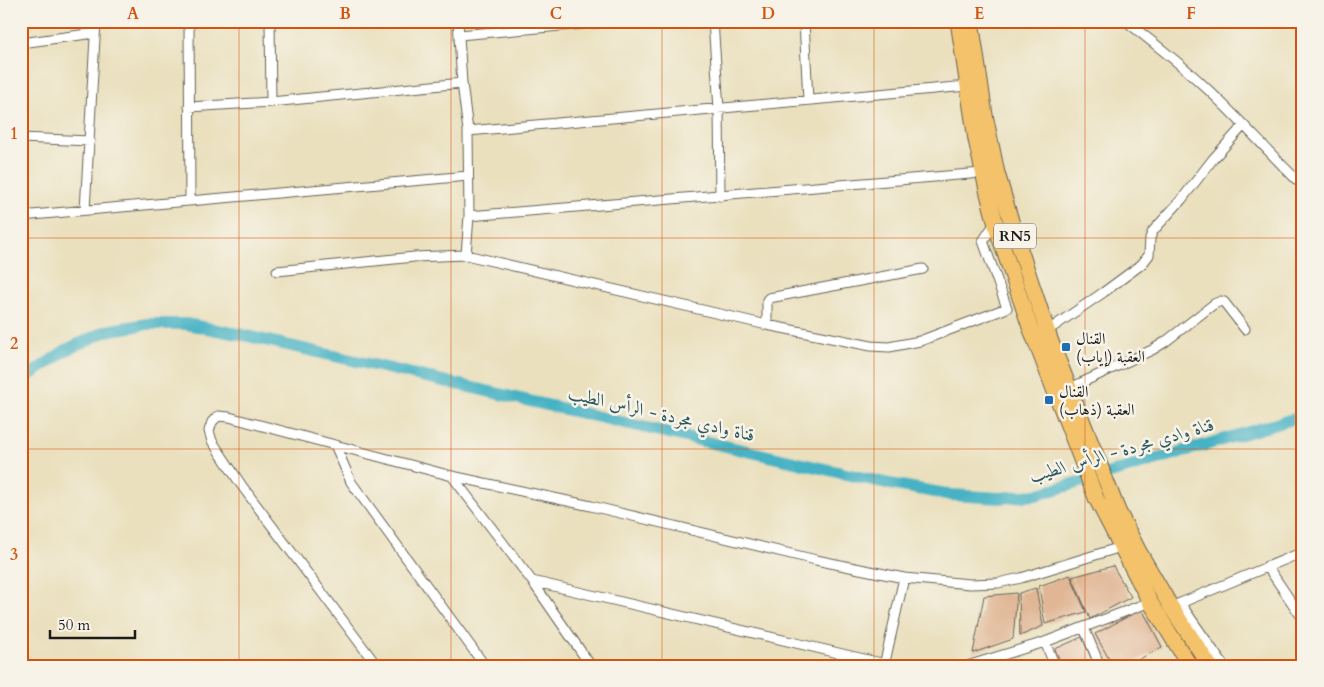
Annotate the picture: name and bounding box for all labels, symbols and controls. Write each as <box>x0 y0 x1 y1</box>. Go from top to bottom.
text: A <box>127 3 139 25</box>
text: B <box>339 3 351 25</box>
text: C <box>550 3 562 25</box>
text: D <box>761 3 775 25</box>
text: E <box>974 3 984 25</box>
text: F <box>1186 3 1196 25</box>
text: 1 <box>10 123 18 145</box>
road number: RN5 <box>994 224 1036 248</box>
place label: القنال العقبة (إياب) <box>1076 328 1145 368</box>
text: 2 <box>10 333 18 355</box>
marker: القنال العقبة (إياب) <box>1060 341 1072 353</box>
water label: قناة وادي مجردة - الرأس الطيب <box>566 380 758 450</box>
place label: القنال العقبة (ذهاب) <box>1059 381 1135 421</box>
marker: القنال العقبة (ذهاب) <box>1043 394 1055 406</box>
water label: قناة وادي مجردة - الرأس الطيب <box>1027 411 1218 491</box>
text: 3 <box>10 544 18 566</box>
scale bar <box>50 607 135 639</box>
text: 50 m <box>58 615 90 635</box>

